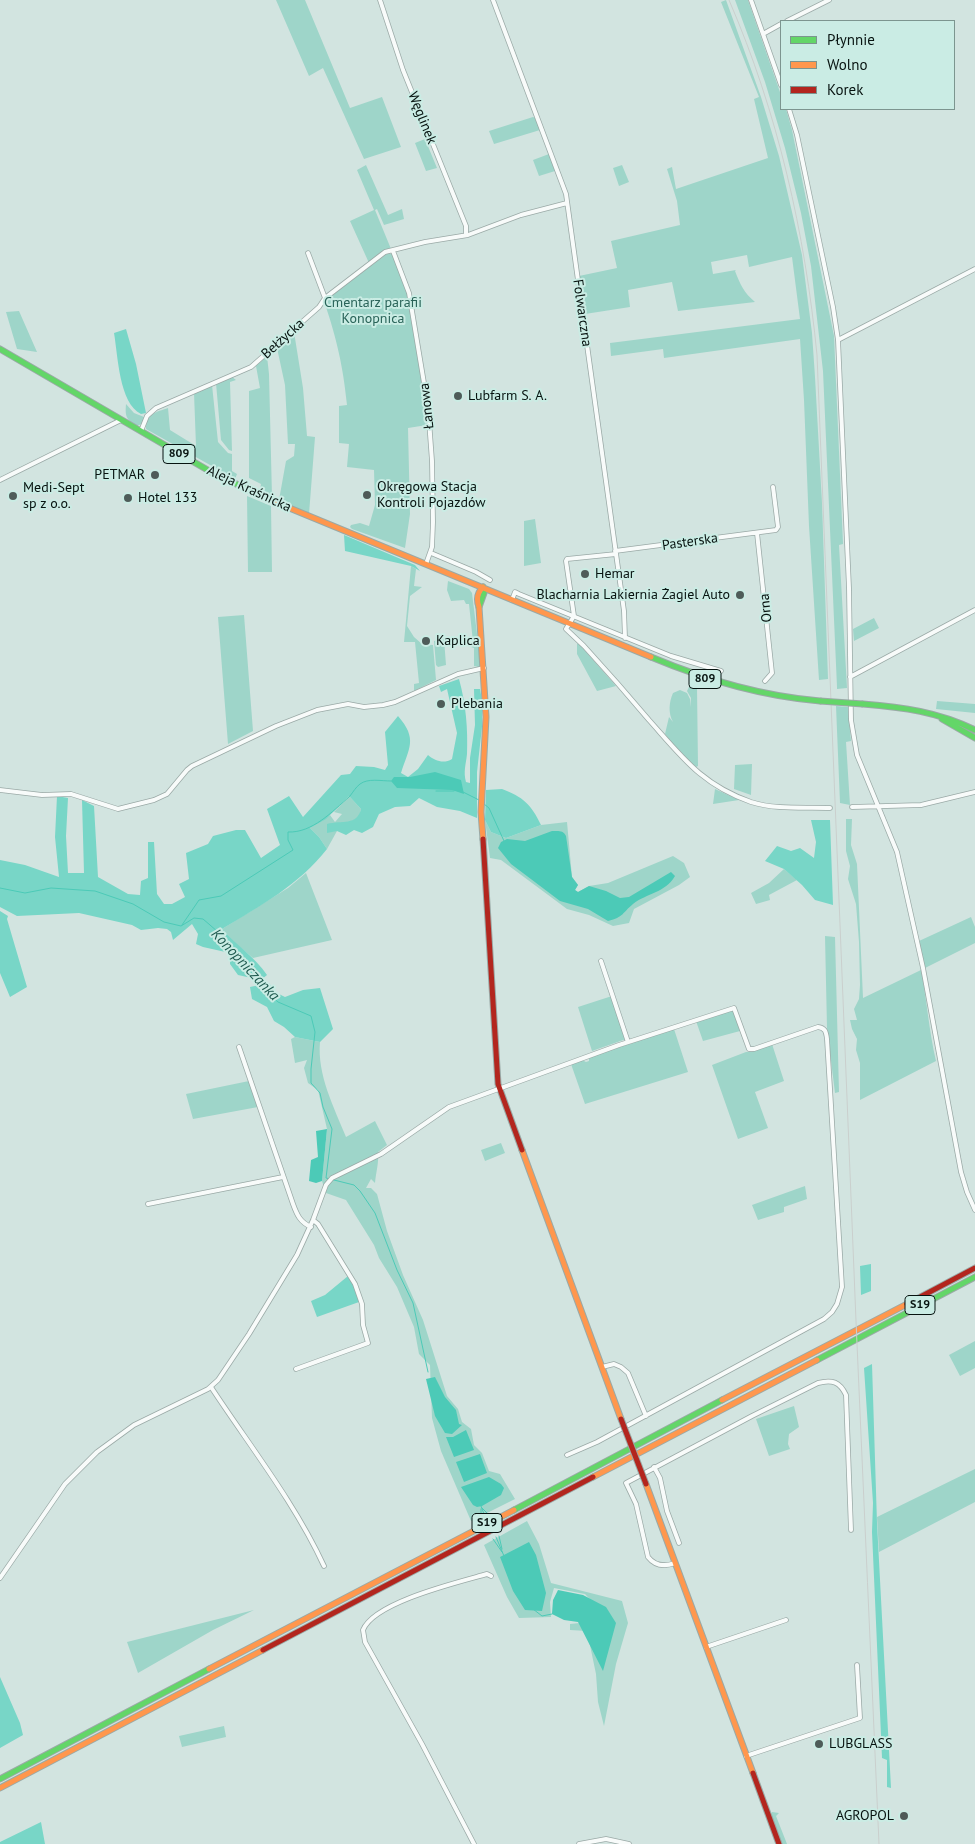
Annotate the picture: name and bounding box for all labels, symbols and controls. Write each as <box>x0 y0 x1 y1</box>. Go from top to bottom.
legend <box>780 20 955 110</box>
text: Płynnie <box>827 30 875 49</box>
text: Wolno <box>827 55 867 74</box>
text: Korek <box>827 80 863 99</box>
street label: Węglinek <box>404 89 440 147</box>
street label: Folwarczna <box>569 278 595 348</box>
park label: Cmentarz parafii Konopnica <box>324 295 422 328</box>
street label: Bełżycka <box>258 315 308 363</box>
street label: Łanowa <box>416 382 438 430</box>
place label: Lubfarm S. A. <box>468 388 547 404</box>
marker: Lubfarm S. A. <box>452 390 464 402</box>
road number: 809 <box>163 444 195 464</box>
street label: Aleja Kraśnicka <box>204 462 294 516</box>
place label: PETMAR <box>94 467 145 483</box>
marker: PETMAR <box>149 469 161 481</box>
place label: Okręgowa Stacja Kontroli Pojazdów <box>377 479 486 512</box>
place label: Medi-Sept sp z o.o. <box>23 480 84 512</box>
marker: Okręgowa Stacja Kontroli Pojazdów <box>361 489 373 501</box>
marker: Medi-Sept sp z o.o. <box>7 490 19 502</box>
place label: Hotel 133 <box>138 490 197 506</box>
marker: Hotel 133 <box>122 492 134 504</box>
street label: Pasterska <box>661 530 719 554</box>
place label: Hemar <box>595 566 635 582</box>
marker: Hemar <box>579 568 591 580</box>
place label: Blacharnia Lakiernia Żagiel Auto <box>536 587 730 603</box>
marker: Blacharnia Lakiernia Żagiel Auto <box>734 589 746 601</box>
street label: Orna <box>756 593 776 623</box>
place label: Kaplica <box>436 633 480 649</box>
marker: Kaplica <box>420 635 432 647</box>
road number: 809 <box>689 670 721 689</box>
place label: Plebania <box>451 696 503 712</box>
marker: Plebania <box>435 698 447 710</box>
water label: Konopniczanka <box>207 925 283 1005</box>
road number: S19 <box>905 1296 935 1314</box>
road number: S19 <box>472 1514 502 1532</box>
place label: LUBGLASS <box>829 1736 892 1752</box>
marker: LUBGLASS <box>813 1738 825 1750</box>
place label: AGROPOL <box>836 1808 894 1824</box>
marker: AGROPOL <box>898 1810 910 1822</box>

